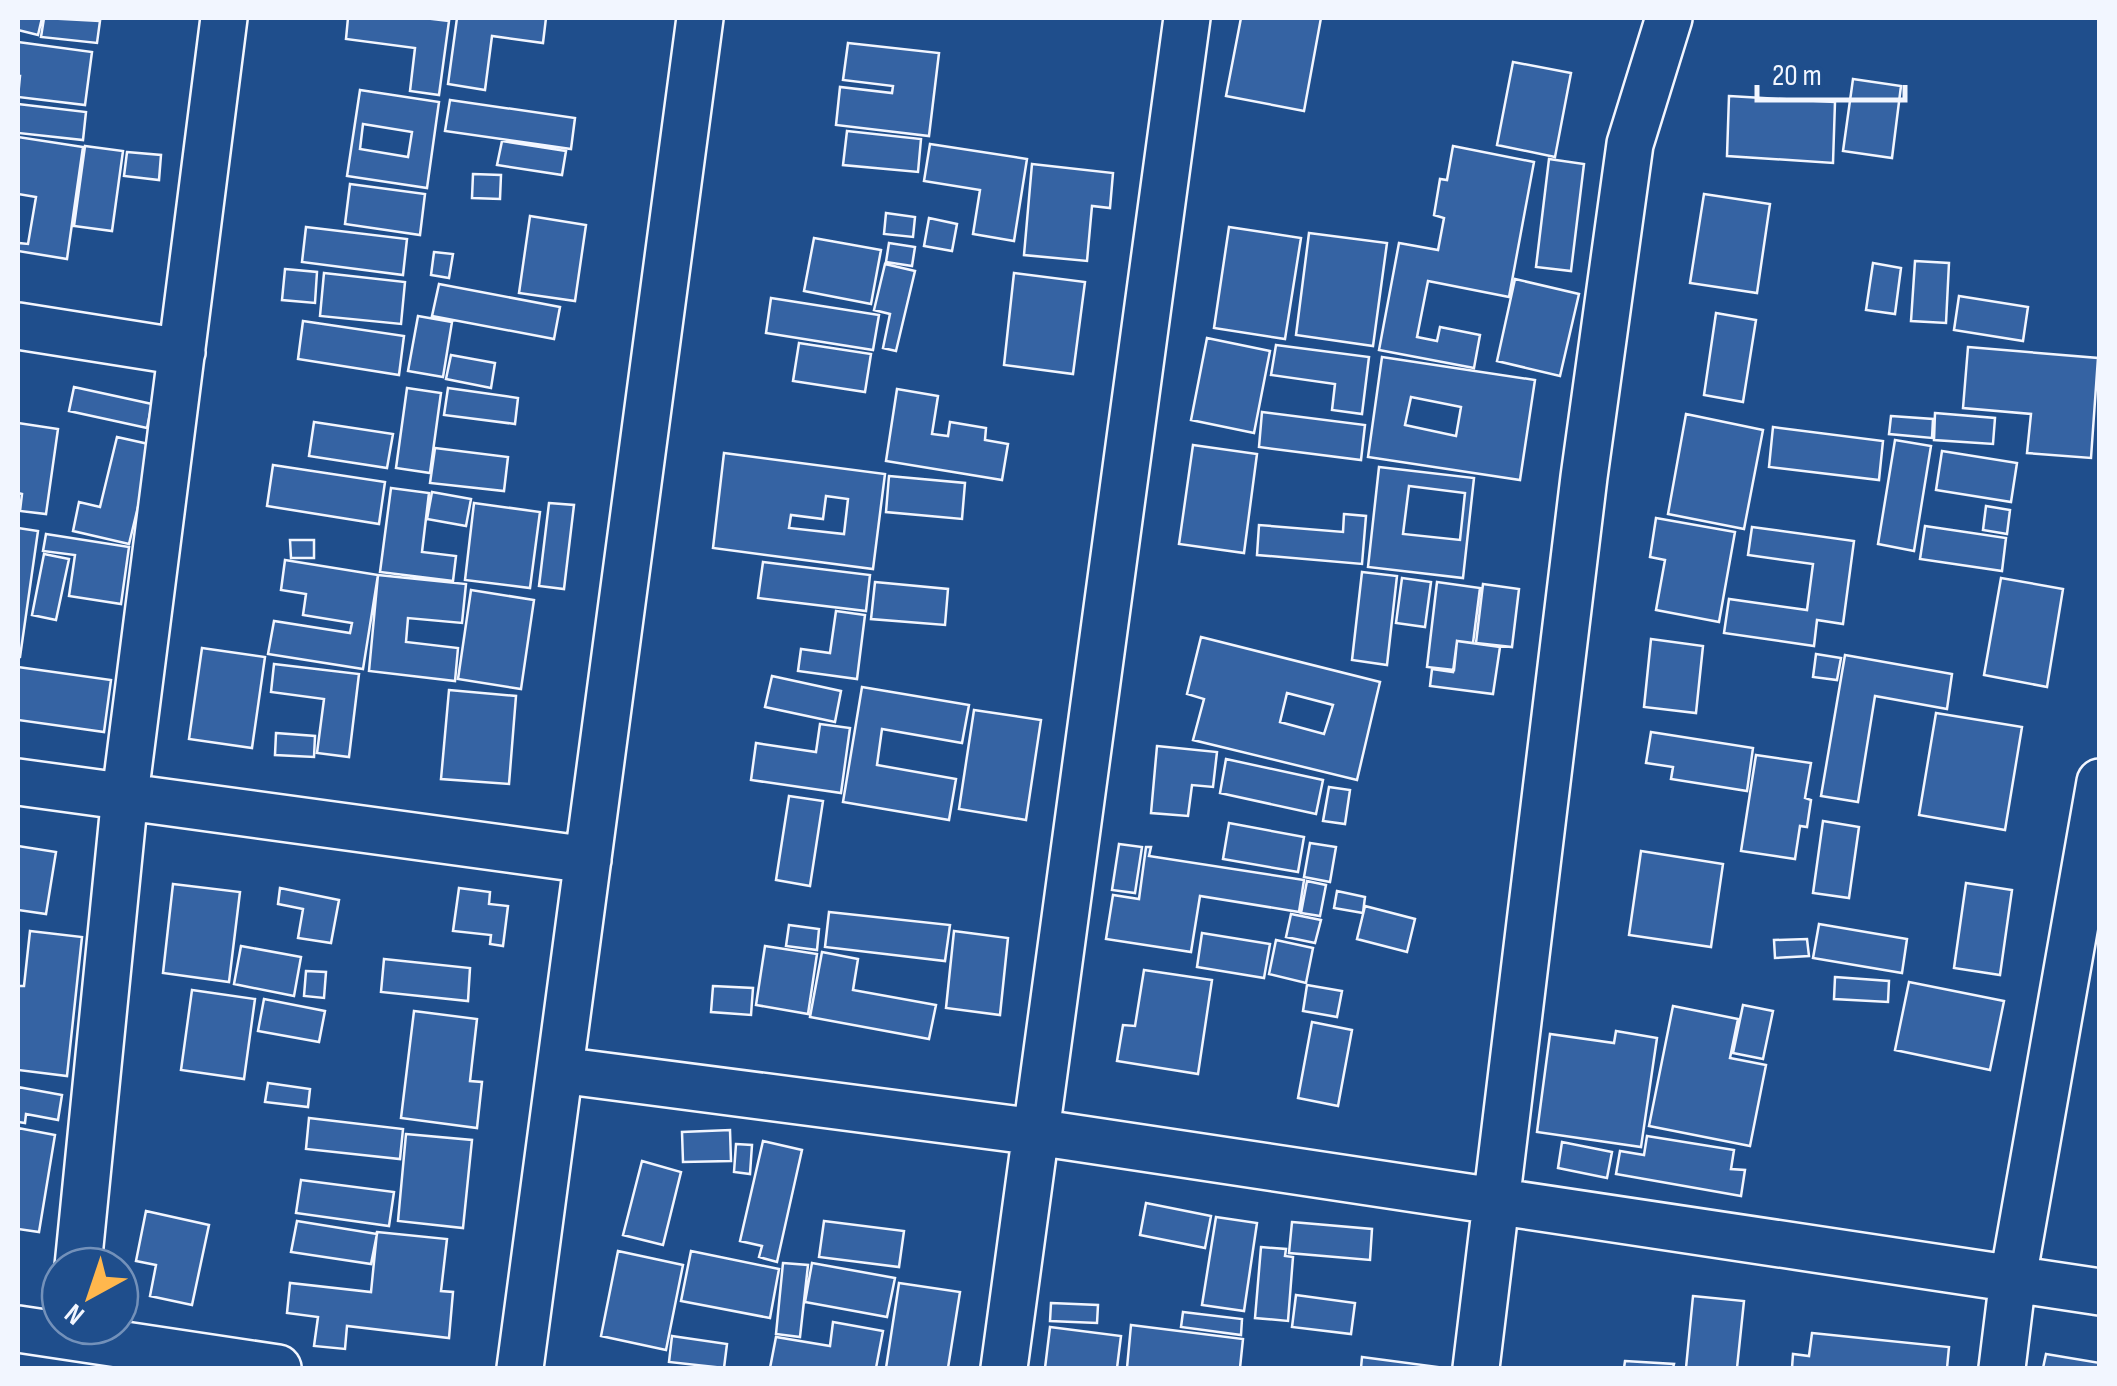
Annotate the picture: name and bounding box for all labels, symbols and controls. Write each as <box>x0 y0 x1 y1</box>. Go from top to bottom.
scale bar <box>1757 40 1904 102</box>
text: 20 m <box>1772 58 1822 94</box>
north arrow <box>40 1246 140 1346</box>
text: N <box>59 1297 91 1331</box>

